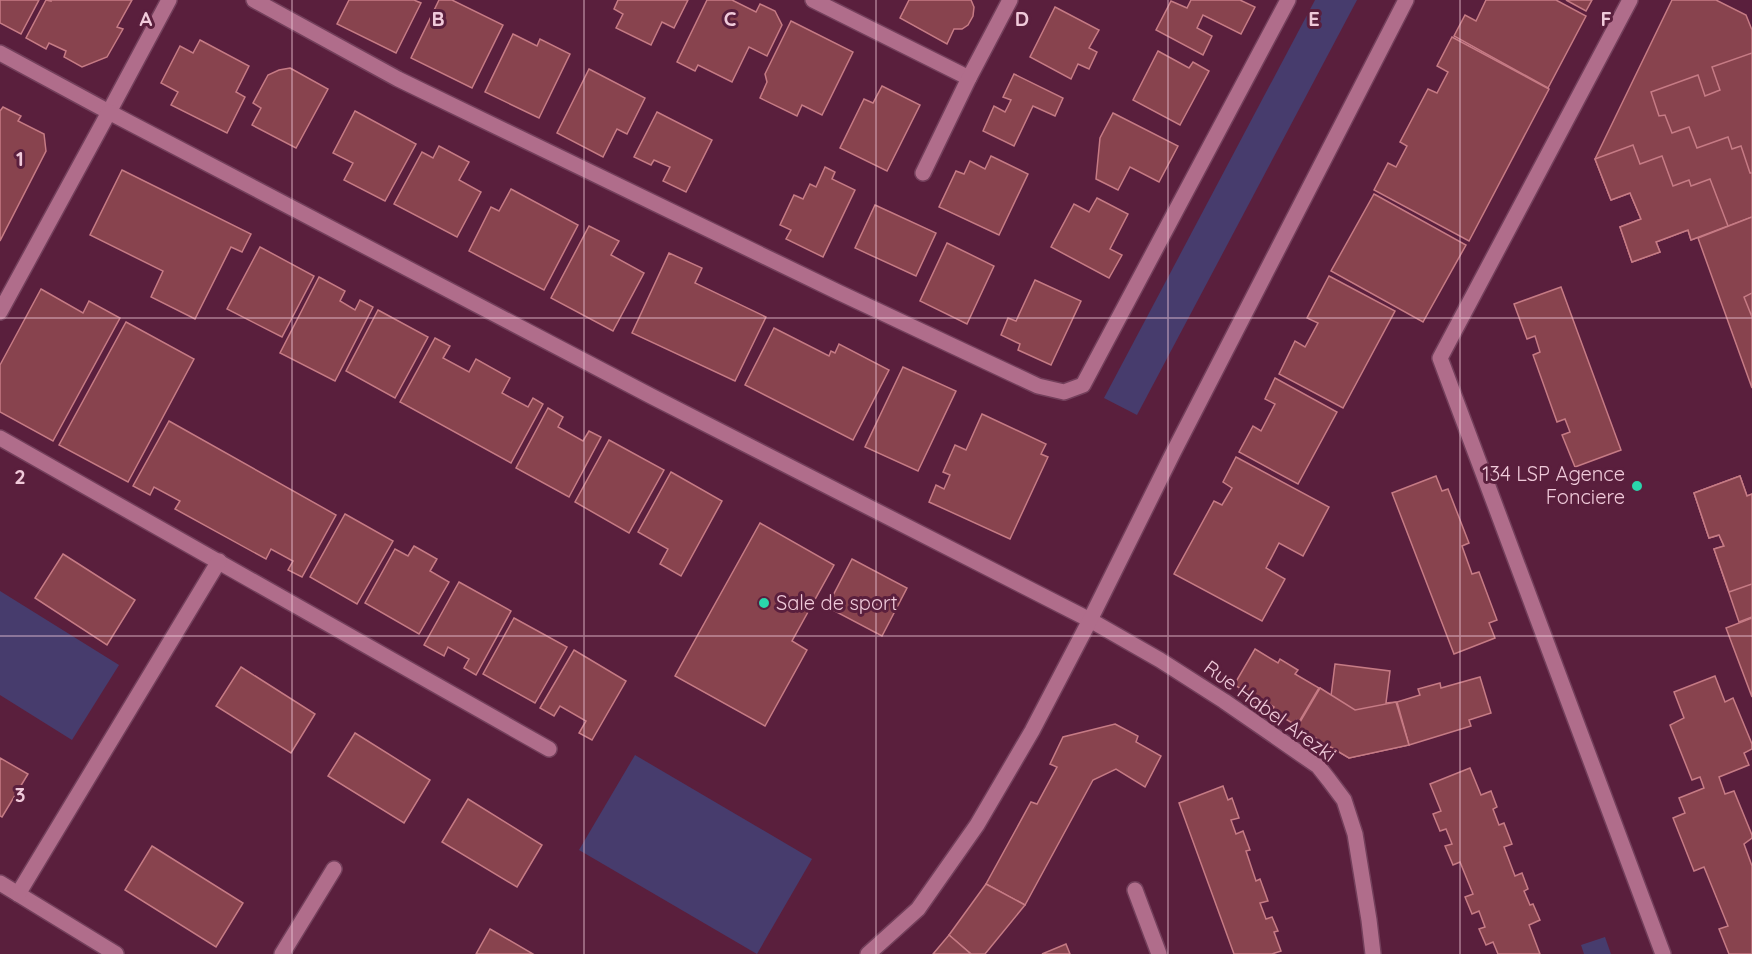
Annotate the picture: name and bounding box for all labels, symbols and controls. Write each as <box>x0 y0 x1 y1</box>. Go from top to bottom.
text: A <box>140 6 153 31</box>
text: B <box>431 6 445 31</box>
text: C <box>724 6 737 31</box>
text: D <box>1015 6 1029 31</box>
text: E <box>1308 6 1320 31</box>
text: F <box>1600 6 1612 31</box>
text: 1 <box>16 146 24 171</box>
place label: 134 LSP Agence Fonciere <box>1482 461 1625 509</box>
text: 2 <box>14 464 26 489</box>
marker: 134 LSP Agence Fonciere <box>1630 479 1644 493</box>
place label: Sale de sport <box>776 590 898 615</box>
marker: Sale de sport <box>757 596 771 610</box>
street label: Rue Habel Arezki <box>1199 654 1341 767</box>
text: 3 <box>15 782 25 807</box>

